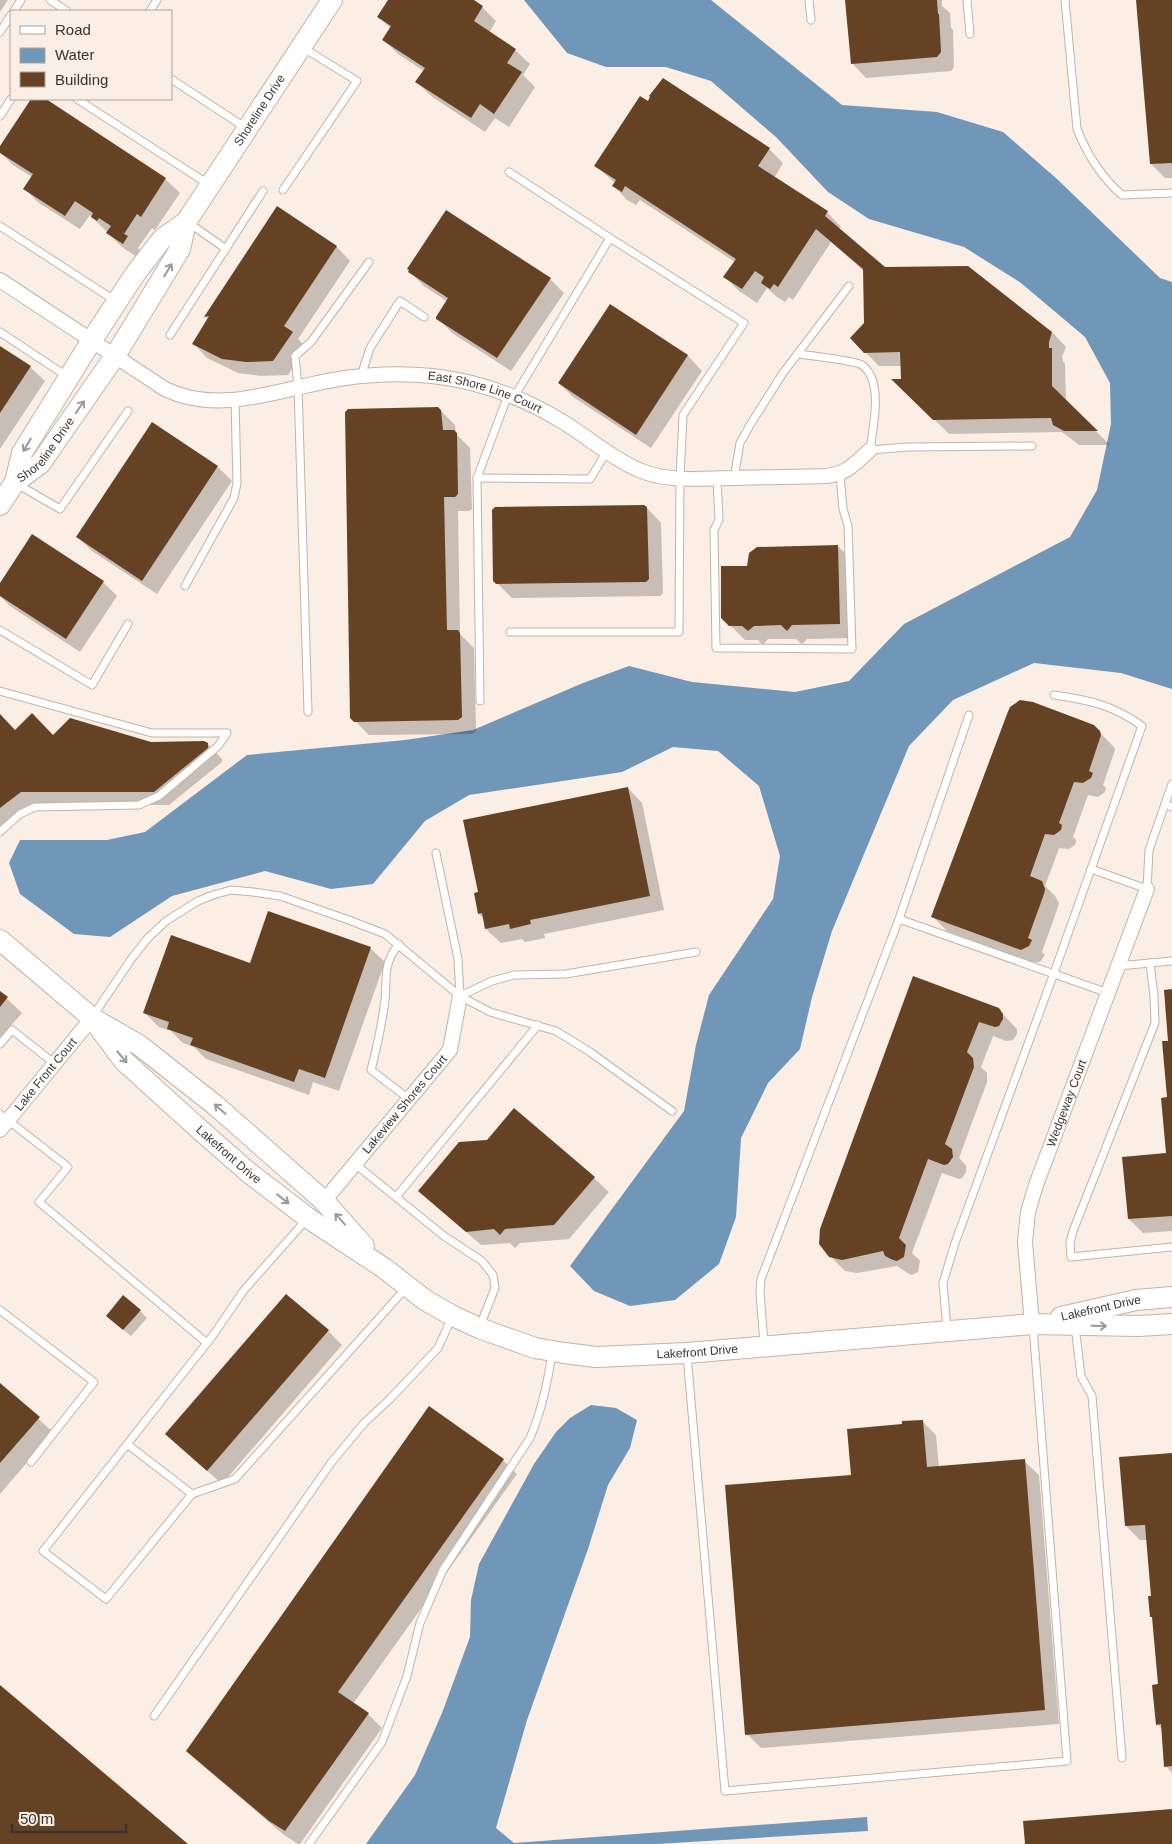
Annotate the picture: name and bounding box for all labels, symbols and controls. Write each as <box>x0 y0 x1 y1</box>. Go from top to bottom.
legend <box>10 10 172 100</box>
text: Road <box>55 21 91 38</box>
text: Water <box>55 46 94 63</box>
text: Building <box>55 71 108 88</box>
street label: Shoreline Drive <box>231 72 288 148</box>
one-way arrow <box>163 263 173 277</box>
street label: East Shore Line Court <box>427 369 544 416</box>
one-way arrow <box>75 400 85 414</box>
street label: Shoreline Drive <box>14 414 77 485</box>
one-way arrow <box>22 438 32 452</box>
street label: Lake Front Court <box>12 1035 80 1114</box>
one-way arrow <box>116 1050 127 1063</box>
street label: Lakeview Shores Court <box>360 1052 450 1156</box>
street label: Wedgeway Court <box>1044 1057 1090 1149</box>
one-way arrow <box>214 1104 227 1115</box>
street label: Lakefront Drive <box>193 1123 264 1187</box>
one-way arrow <box>276 1193 289 1204</box>
one-way arrow <box>334 1212 346 1225</box>
street label: Lakefront Drive <box>1060 1293 1142 1324</box>
one-way arrow <box>1090 1321 1106 1330</box>
street label: Lakefront Drive <box>656 1342 739 1361</box>
scale bar <box>12 1802 126 1834</box>
text: 50 m <box>20 1810 53 1827</box>

